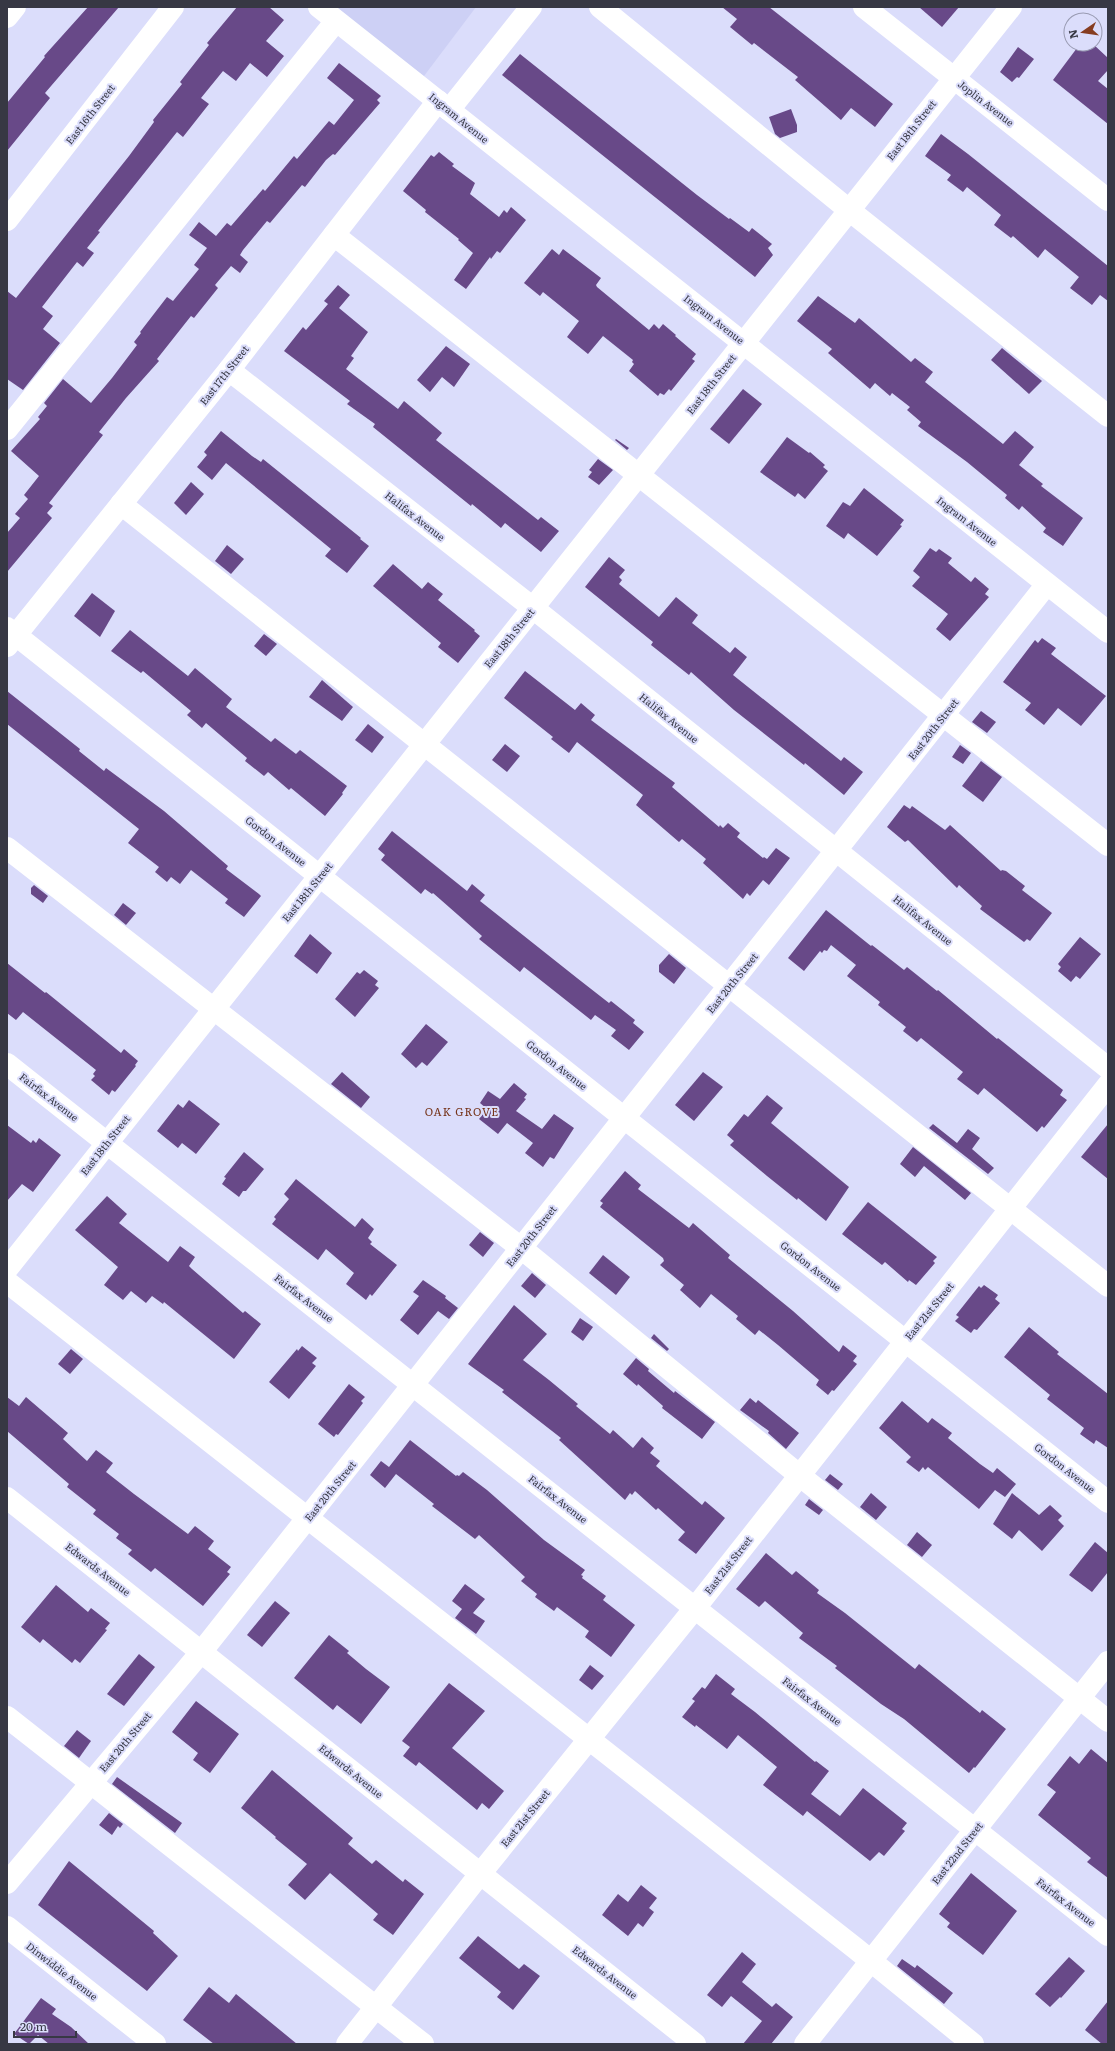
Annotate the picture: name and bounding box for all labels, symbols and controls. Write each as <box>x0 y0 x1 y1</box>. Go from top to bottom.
north arrow <box>1063 12 1103 52</box>
text: N <box>1063 28 1081 41</box>
street label: Joplin Avenue <box>955 76 1017 129</box>
street label: East 16th Street <box>61 80 118 147</box>
street label: Ingram Avenue <box>426 89 492 146</box>
street label: East 18th Street <box>882 96 939 163</box>
street label: Ingram Avenue <box>681 290 748 347</box>
street label: East 17th Street <box>195 342 252 408</box>
street label: East 18th Street <box>682 350 739 417</box>
street label: Halifax Avenue <box>382 487 448 544</box>
street label: Ingram Avenue <box>934 492 1001 549</box>
street label: East 18th Street <box>480 605 537 671</box>
street label: Halifax Avenue <box>636 689 702 746</box>
street label: East 20th Street <box>904 695 961 763</box>
street label: Gordon Avenue <box>243 812 310 869</box>
street label: East 18th Street <box>278 859 335 925</box>
street label: Halifax Avenue <box>890 891 956 948</box>
street label: East 20th Street <box>702 949 761 1016</box>
street label: Gordon Avenue <box>524 1036 591 1093</box>
street label: Fairfax Avenue <box>17 1069 82 1124</box>
district label: OAK GROVE <box>425 1103 499 1119</box>
street label: East 18th Street <box>76 1111 133 1178</box>
street label: East 20th Street <box>502 1202 559 1270</box>
street label: Gordon Avenue <box>778 1237 845 1294</box>
street label: Fairfax Avenue <box>272 1270 337 1325</box>
street label: East 21st Street <box>901 1279 957 1343</box>
street label: Gordon Avenue <box>1032 1439 1099 1496</box>
street label: East 20th Street <box>300 1457 359 1524</box>
street label: Fairfax Avenue <box>526 1471 591 1526</box>
street label: East 21st Street <box>700 1532 755 1597</box>
street label: Edwards Avenue <box>63 1539 134 1599</box>
street label: Fairfax Avenue <box>780 1673 845 1728</box>
street label: East 20th Street <box>95 1708 154 1775</box>
street label: Edwards Avenue <box>316 1740 387 1801</box>
street label: East 21st Street <box>497 1786 553 1850</box>
street label: East 22nd Street <box>927 1818 986 1887</box>
street label: Fairfax Avenue <box>1034 1874 1099 1929</box>
street label: Dinwiddie Avenue <box>23 1938 101 2003</box>
street label: Edwards Avenue <box>570 1942 641 2002</box>
scale bar <box>14 2013 76 2039</box>
text: 20 m <box>20 2017 47 2035</box>

